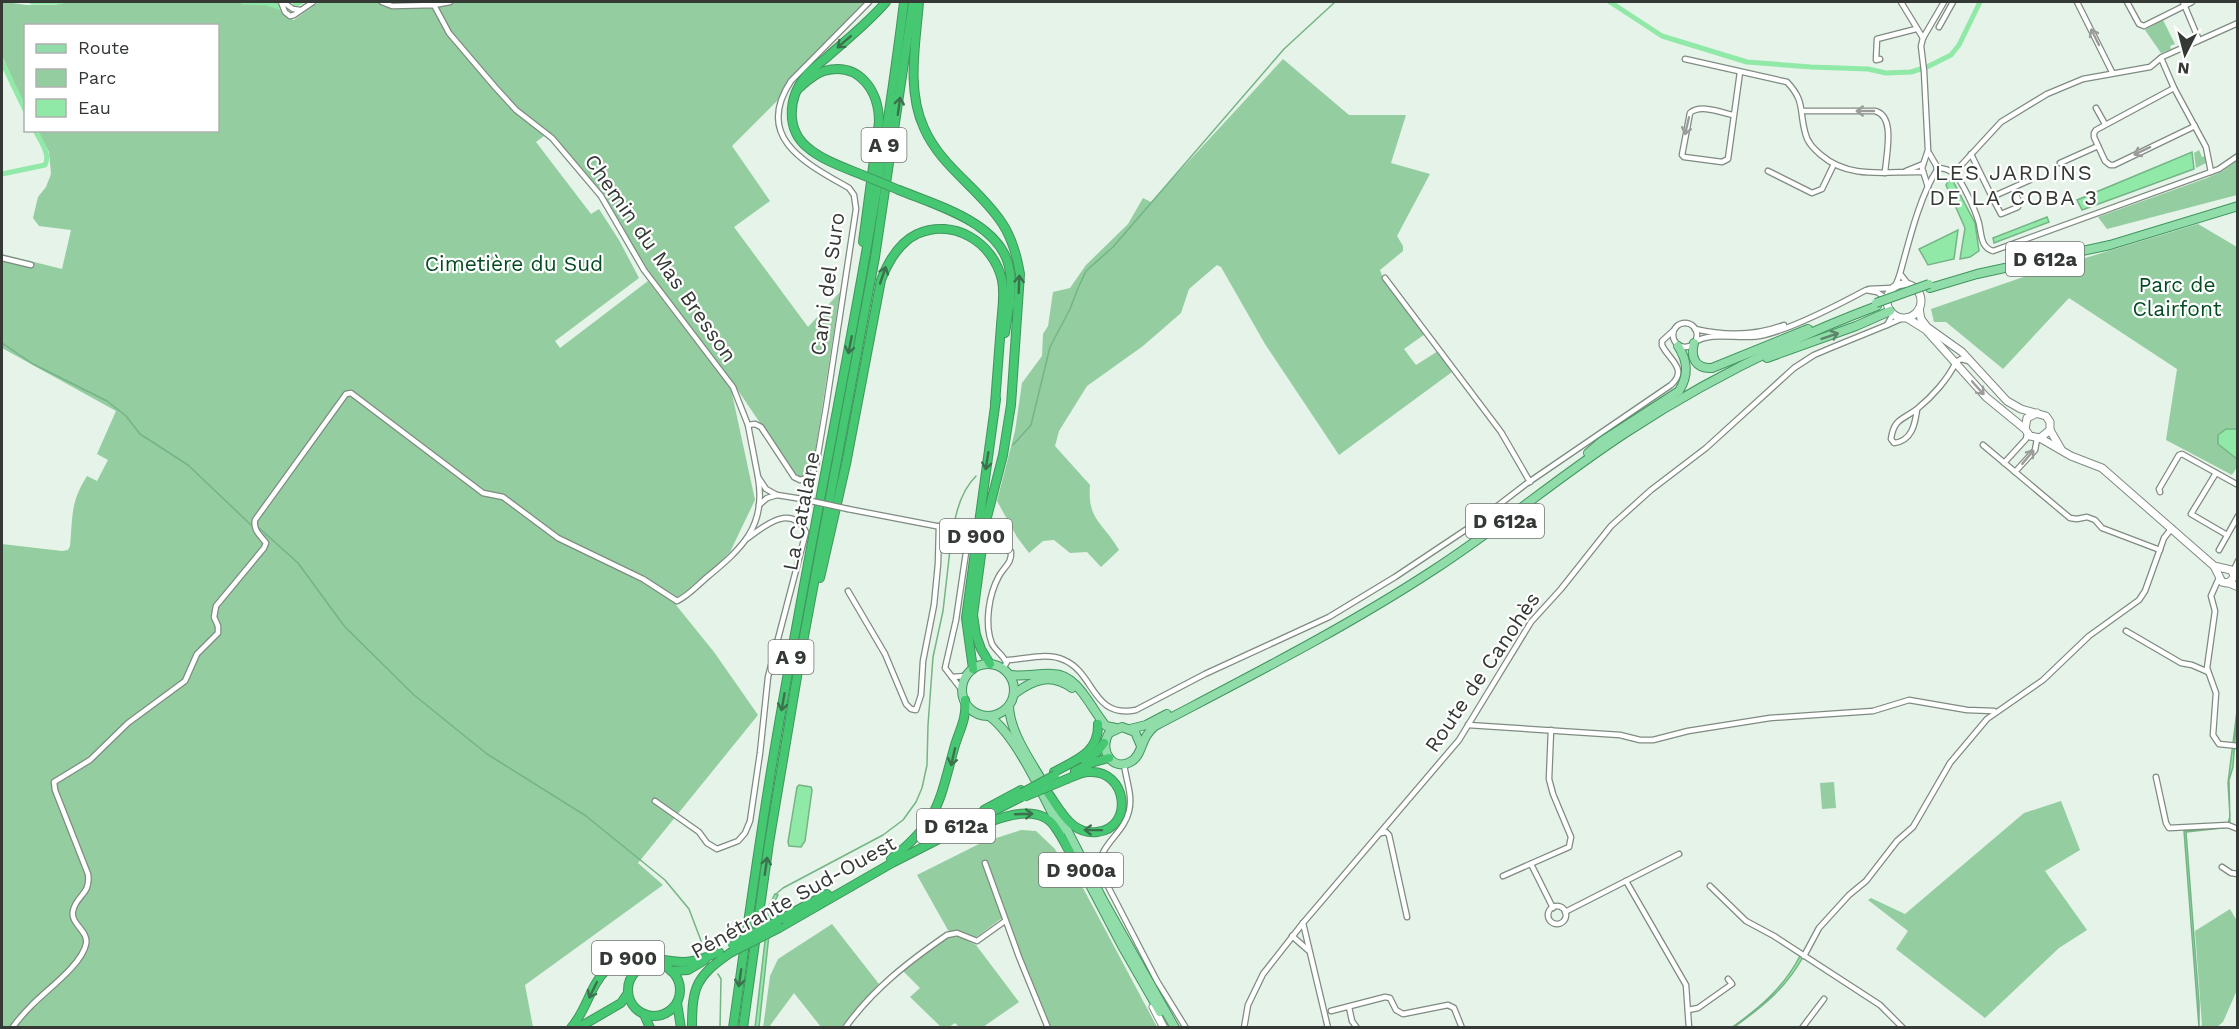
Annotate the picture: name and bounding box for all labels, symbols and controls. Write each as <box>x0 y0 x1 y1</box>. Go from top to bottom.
legend <box>24 24 219 132</box>
north arrow <box>2155 24 2215 84</box>
one-way arrow <box>2088 28 2100 46</box>
one-way arrow <box>837 35 852 49</box>
text: Route <box>78 37 130 58</box>
text: N <box>2177 58 2190 78</box>
text: Parc <box>78 67 116 88</box>
text: Eau <box>78 97 111 118</box>
one-way arrow <box>893 97 904 116</box>
one-way arrow <box>1855 105 1875 117</box>
one-way arrow <box>1681 116 1692 135</box>
road number: A 9 <box>862 128 906 162</box>
one-way arrow <box>2134 146 2152 158</box>
street label: Chemin du Mas Bresson <box>580 149 742 367</box>
district label: LES JARDINS DE LA COBA 3 <box>1929 160 2099 210</box>
street label: Cami del Suro <box>805 211 849 357</box>
road number: D 612a <box>2006 242 2084 276</box>
park label: Cimetière du Sud <box>425 251 603 276</box>
one-way arrow <box>879 266 890 285</box>
park label: Parc de Clairfont <box>2132 272 2222 321</box>
one-way arrow <box>1014 275 1025 295</box>
one-way arrow <box>1820 329 1839 340</box>
one-way arrow <box>844 335 855 355</box>
one-way arrow <box>1971 380 1985 395</box>
street label: La Catalane <box>777 449 825 573</box>
one-way arrow <box>2022 449 2035 465</box>
one-way arrow <box>981 451 992 471</box>
road number: D 612a <box>1466 504 1544 538</box>
road number: D 900 <box>940 519 1012 553</box>
street label: Route de Canohès <box>1419 587 1545 757</box>
road number: A 9 <box>768 640 814 674</box>
one-way arrow <box>777 692 788 711</box>
one-way arrow <box>946 747 958 766</box>
road number: D 612a <box>917 809 995 843</box>
one-way arrow <box>1014 809 1034 820</box>
one-way arrow <box>1083 825 1103 836</box>
street label: Pénétrante Sud-Ouest <box>686 830 900 964</box>
road number: D 900a <box>1039 853 1123 887</box>
one-way arrow <box>760 856 771 876</box>
road number: D 900 <box>592 941 664 975</box>
one-way arrow <box>735 967 746 987</box>
one-way arrow <box>586 981 598 999</box>

